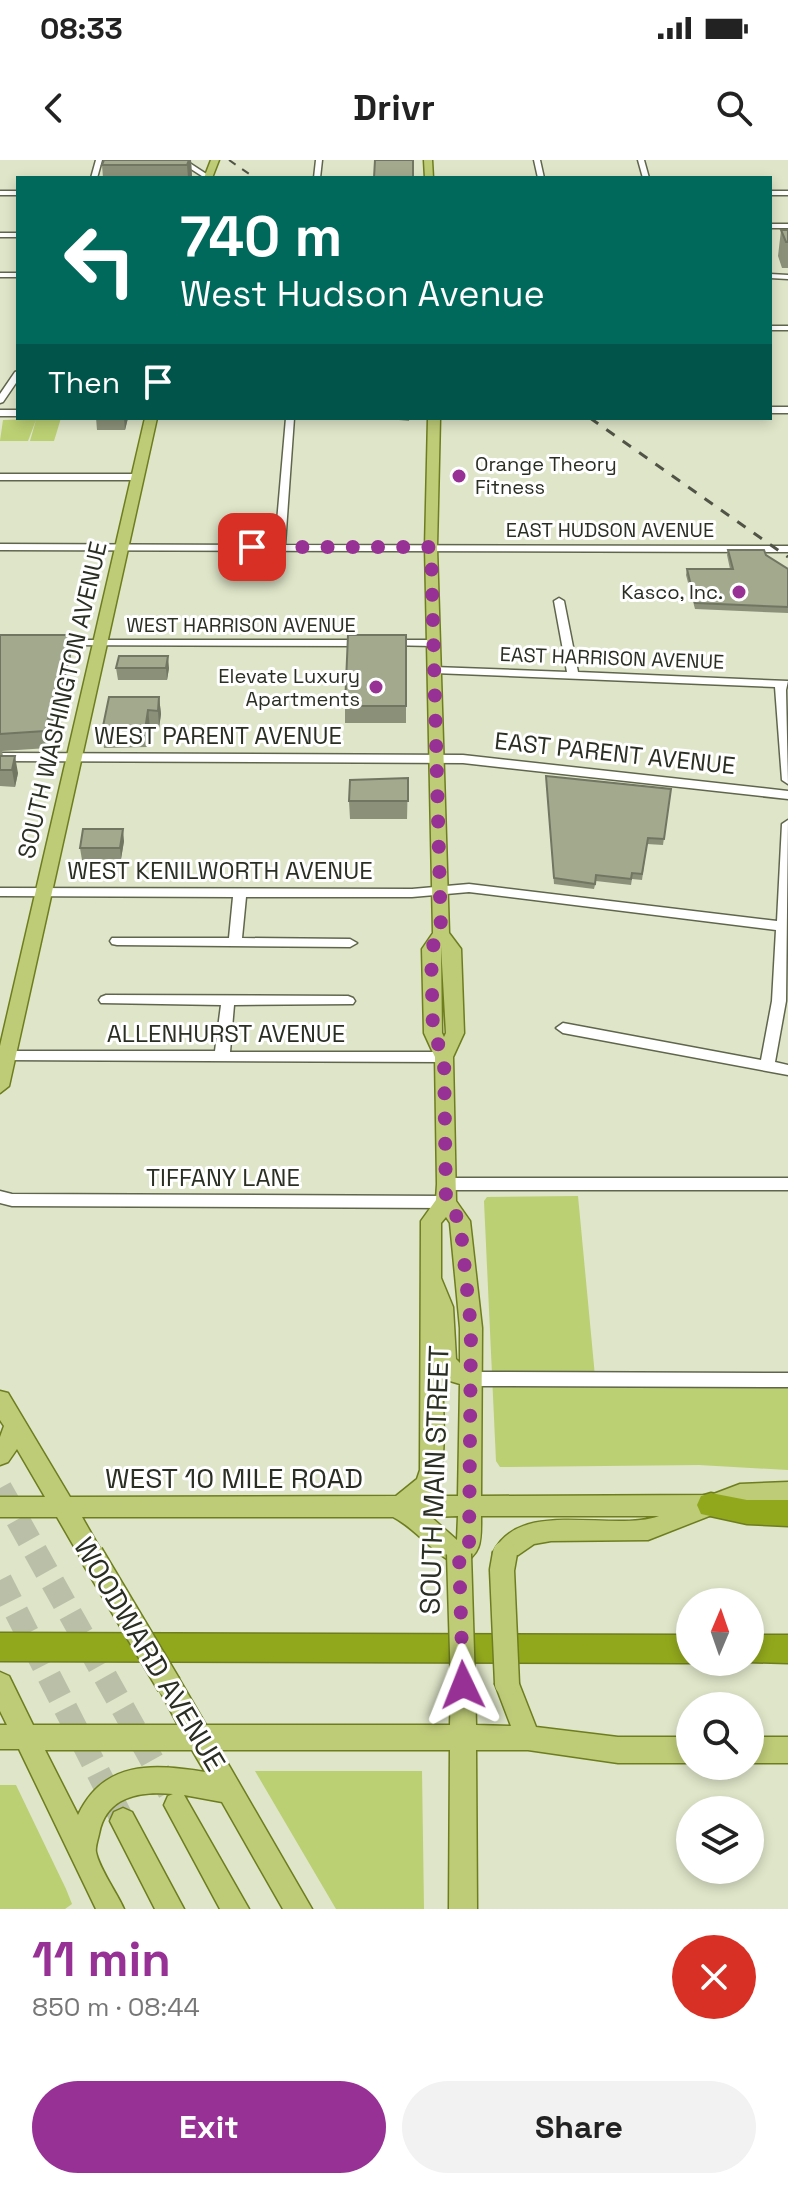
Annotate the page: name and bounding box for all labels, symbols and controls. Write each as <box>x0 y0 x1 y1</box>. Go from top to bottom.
text: 08:33 <box>40 9 123 48</box>
text: Drivr <box>353 85 435 131</box>
icon: back <box>32 86 76 130</box>
icon: search <box>712 86 756 130</box>
text: 740 m <box>180 201 342 272</box>
icon: left <box>48 208 152 312</box>
text: West Hudson Avenue <box>180 271 545 317</box>
icon: arrive <box>136 360 180 404</box>
text: Then <box>48 363 120 402</box>
place label: Orange Theory Fitness <box>475 451 617 500</box>
marker: Orange Theory Fitness <box>450 467 468 485</box>
pin <box>218 513 286 581</box>
street label: EAST HUDSON AVENUE <box>506 517 714 543</box>
icon: arrive <box>230 525 274 569</box>
street label: SOUTH WASHINGTON AVENUE <box>10 538 114 862</box>
place label: Kasco, Inc. <box>621 579 723 605</box>
marker: Kasco, Inc. <box>730 583 748 601</box>
street label: WEST HARRISON AVENUE <box>126 612 356 638</box>
street label: EAST HARRISON AVENUE <box>499 641 725 675</box>
place label: Elevate Luxury Apartments <box>218 663 360 712</box>
marker: Elevate Luxury Apartments <box>367 678 385 696</box>
street label: WEST PARENT AVENUE <box>94 720 342 751</box>
street label: EAST PARENT AVENUE <box>493 725 737 781</box>
street label: WEST KENILWORTH AVENUE <box>67 855 373 886</box>
street label: ALLENHURST AVENUE <box>107 1018 345 1049</box>
street label: TIFFANY LANE <box>146 1162 300 1193</box>
street label: SOUTH MAIN STREET <box>411 1345 457 1615</box>
street label: WEST 10 MILE ROAD <box>105 1460 363 1496</box>
street label: WOODWARD AVENUE <box>66 1531 234 1777</box>
north arrow <box>676 1588 764 1676</box>
map controls <box>676 1588 764 1884</box>
position arrow <box>421 1643 505 1727</box>
button: search <box>676 1692 764 1780</box>
button: layers <box>676 1796 764 1884</box>
text: 11 min <box>32 1929 171 1990</box>
button: close <box>672 1935 756 2019</box>
text: 850 m · 08:44 <box>32 1990 200 2024</box>
button: Exit <box>32 2081 386 2173</box>
button: Share <box>402 2081 756 2173</box>

